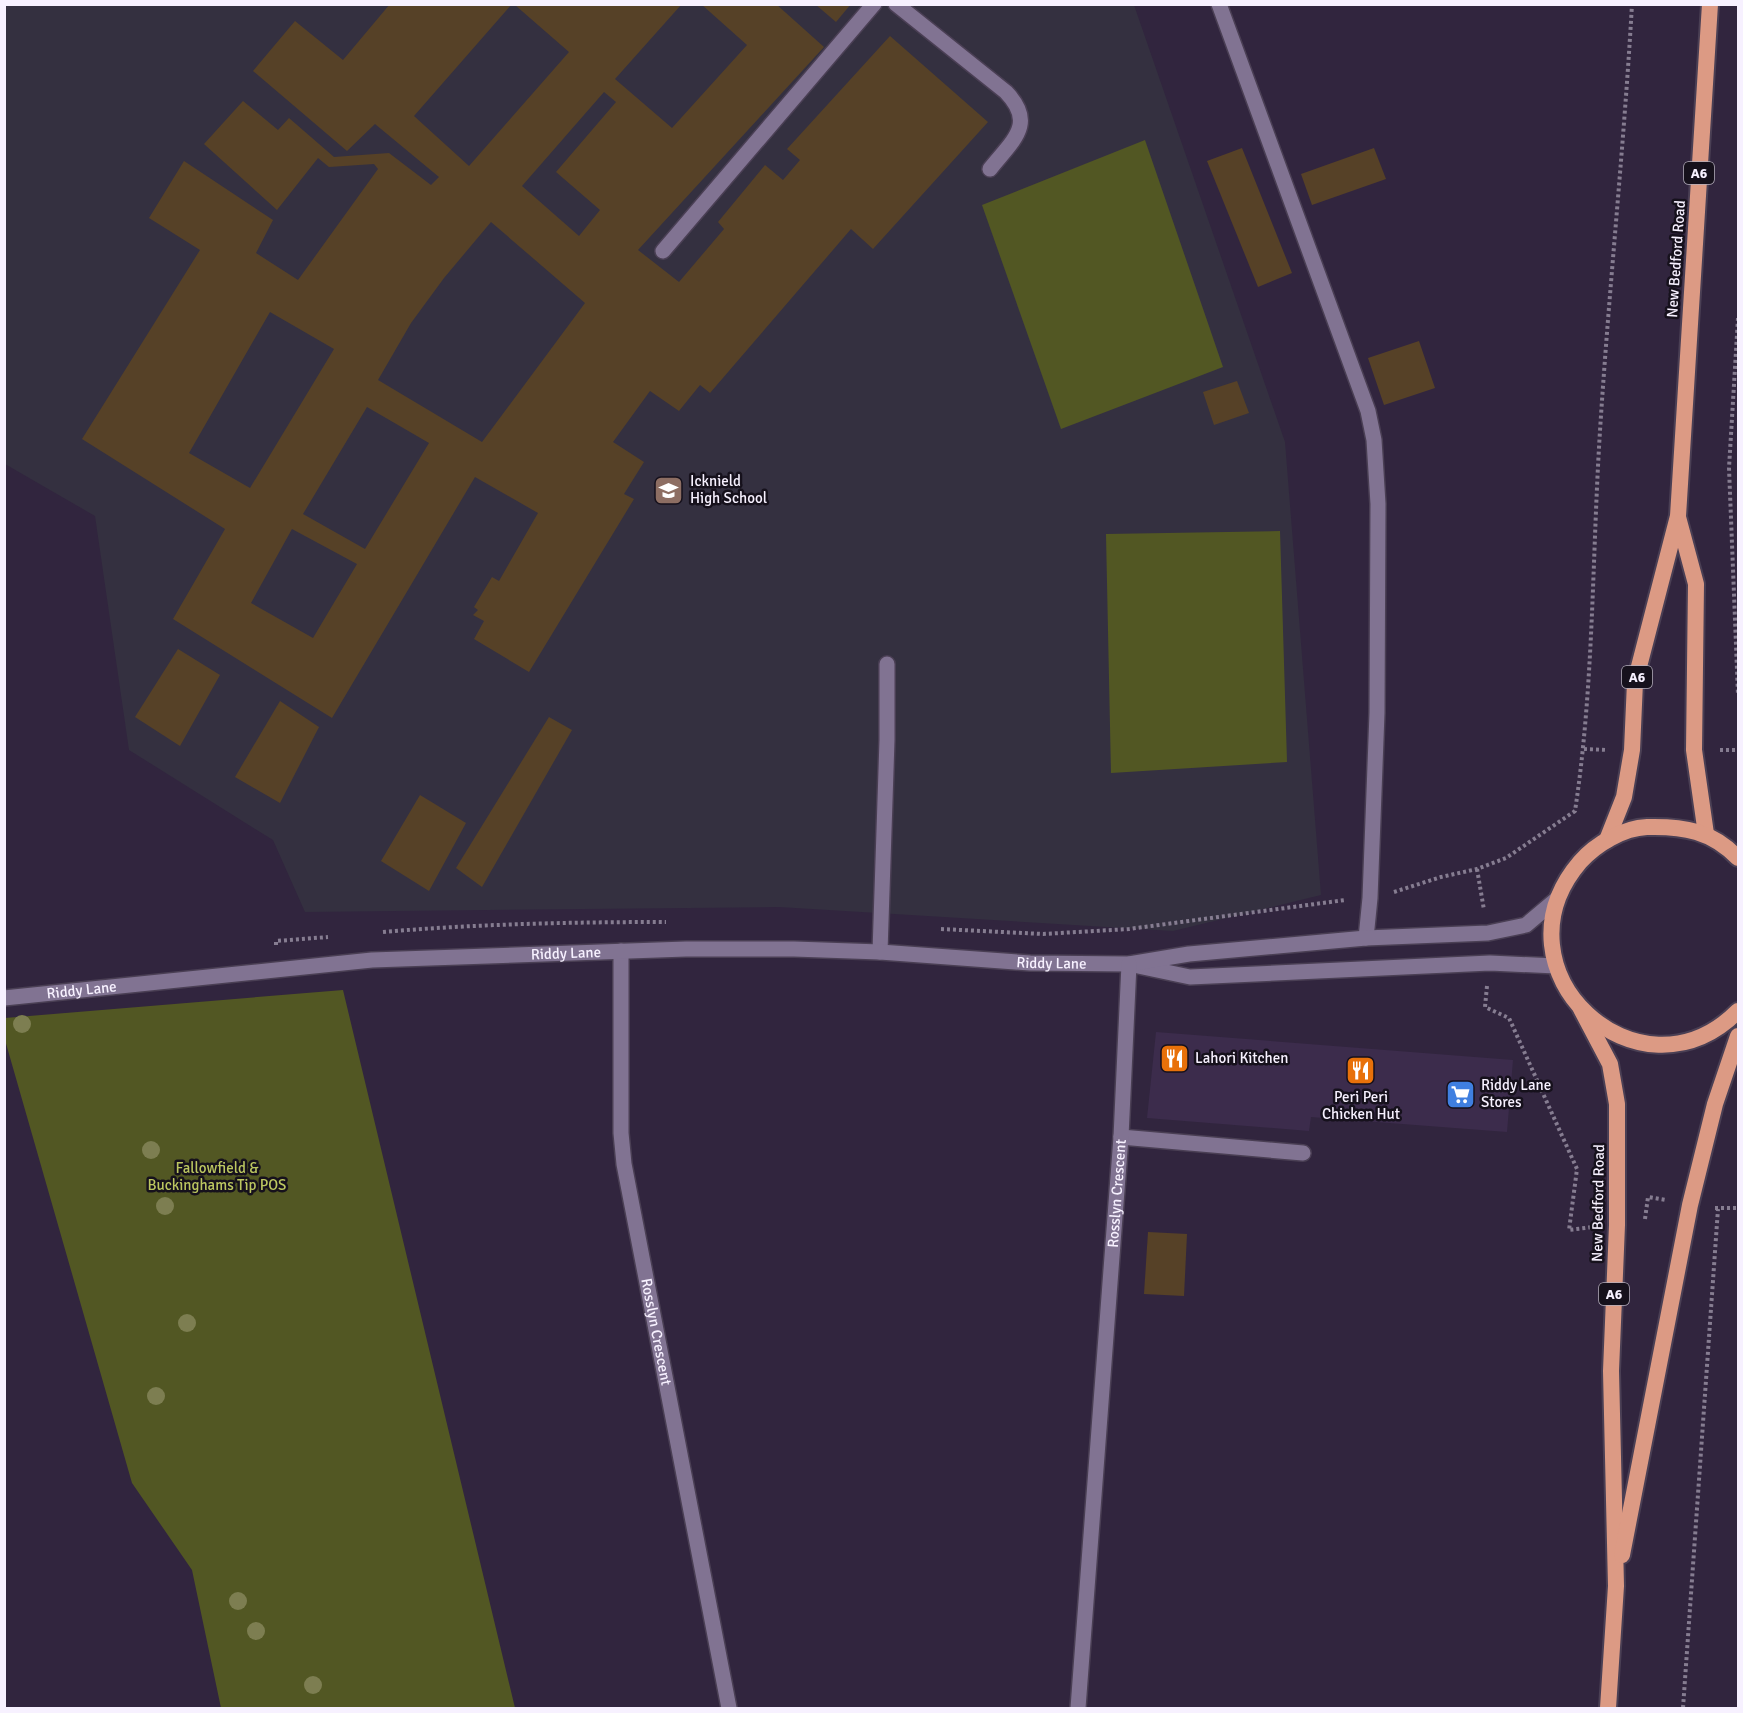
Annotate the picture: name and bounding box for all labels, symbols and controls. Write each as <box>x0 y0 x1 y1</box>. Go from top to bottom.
road number: A6 <box>1684 162 1714 184</box>
street label: New Bedford Road <box>1663 200 1689 318</box>
place label: Icknield High School <box>690 472 767 507</box>
school or university icon: Icknield High School <box>653 474 685 506</box>
road number: A6 <box>1622 666 1652 688</box>
street label: Riddy Lane <box>530 943 601 963</box>
street label: Riddy Lane <box>1016 953 1087 973</box>
street label: Riddy Lane <box>46 977 117 1003</box>
restaurant icon: Lahori Kitchen <box>1158 1042 1190 1074</box>
place label: Lahori Kitchen <box>1195 1049 1288 1067</box>
restaurant icon: Peri Peri Chicken Hut <box>1345 1054 1377 1086</box>
place label: Riddy Lane Stores <box>1481 1076 1551 1111</box>
supermarket icon: Riddy Lane Stores <box>1444 1078 1476 1110</box>
place label: Peri Peri Chicken Hut <box>1322 1088 1400 1123</box>
street label: Rosslyn Crescent <box>1104 1139 1130 1248</box>
street label: New Bedford Road <box>1588 1144 1608 1262</box>
park label: Fallowfield & Buckinghams Tip POS <box>148 1159 286 1194</box>
street label: Rosslyn Crescent <box>637 1277 676 1387</box>
road number: A6 <box>1599 1283 1629 1305</box>

